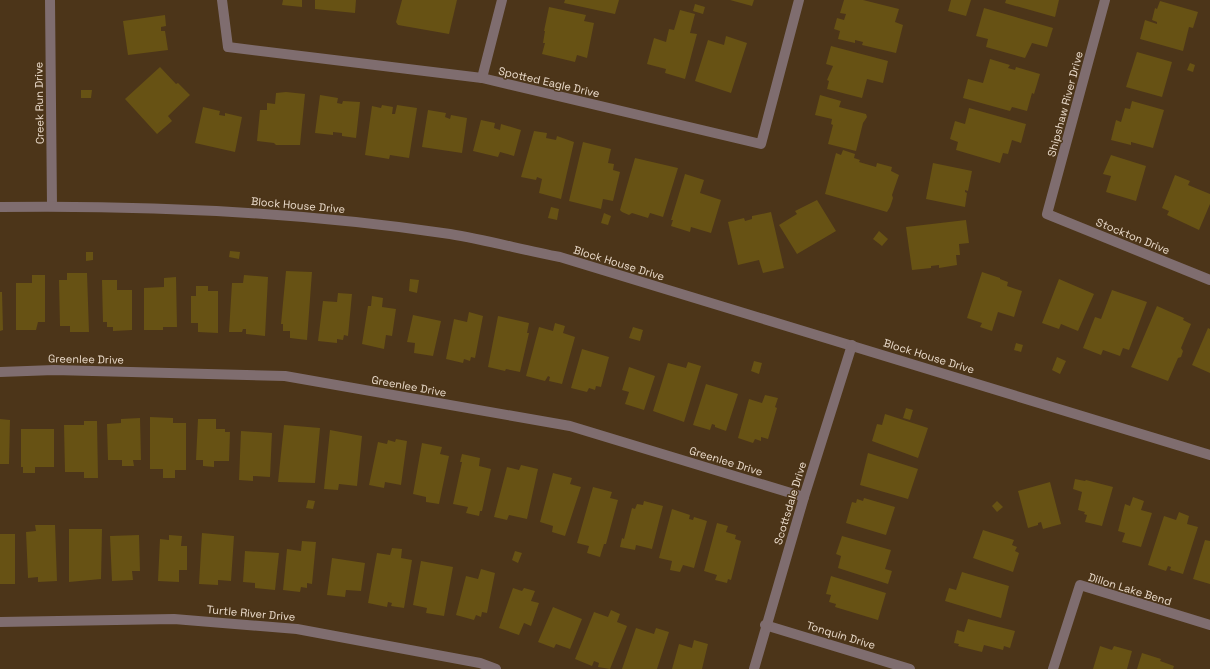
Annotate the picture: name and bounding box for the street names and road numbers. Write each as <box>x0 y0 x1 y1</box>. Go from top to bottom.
street label: Shipshaw River Drive <box>1044 50 1086 158</box>
street label: Creek Run Drive <box>31 62 47 144</box>
street label: Spotted Eagle Drive <box>497 64 601 100</box>
street label: Block House Drive <box>250 194 346 216</box>
street label: Stockton Drive <box>1094 215 1172 257</box>
street label: Block House Drive <box>572 243 666 283</box>
street label: Block House Drive <box>882 336 976 376</box>
street label: Greenlee Drive <box>48 351 124 367</box>
street label: Greenlee Drive <box>370 373 448 399</box>
street label: Greenlee Drive <box>688 443 764 479</box>
street label: Scottsdale Drive <box>771 460 809 546</box>
street label: Dillon Lake Bend <box>1087 570 1173 608</box>
street label: Turtle River Drive <box>206 602 296 624</box>
street label: Tonquin Drive <box>805 618 877 652</box>

